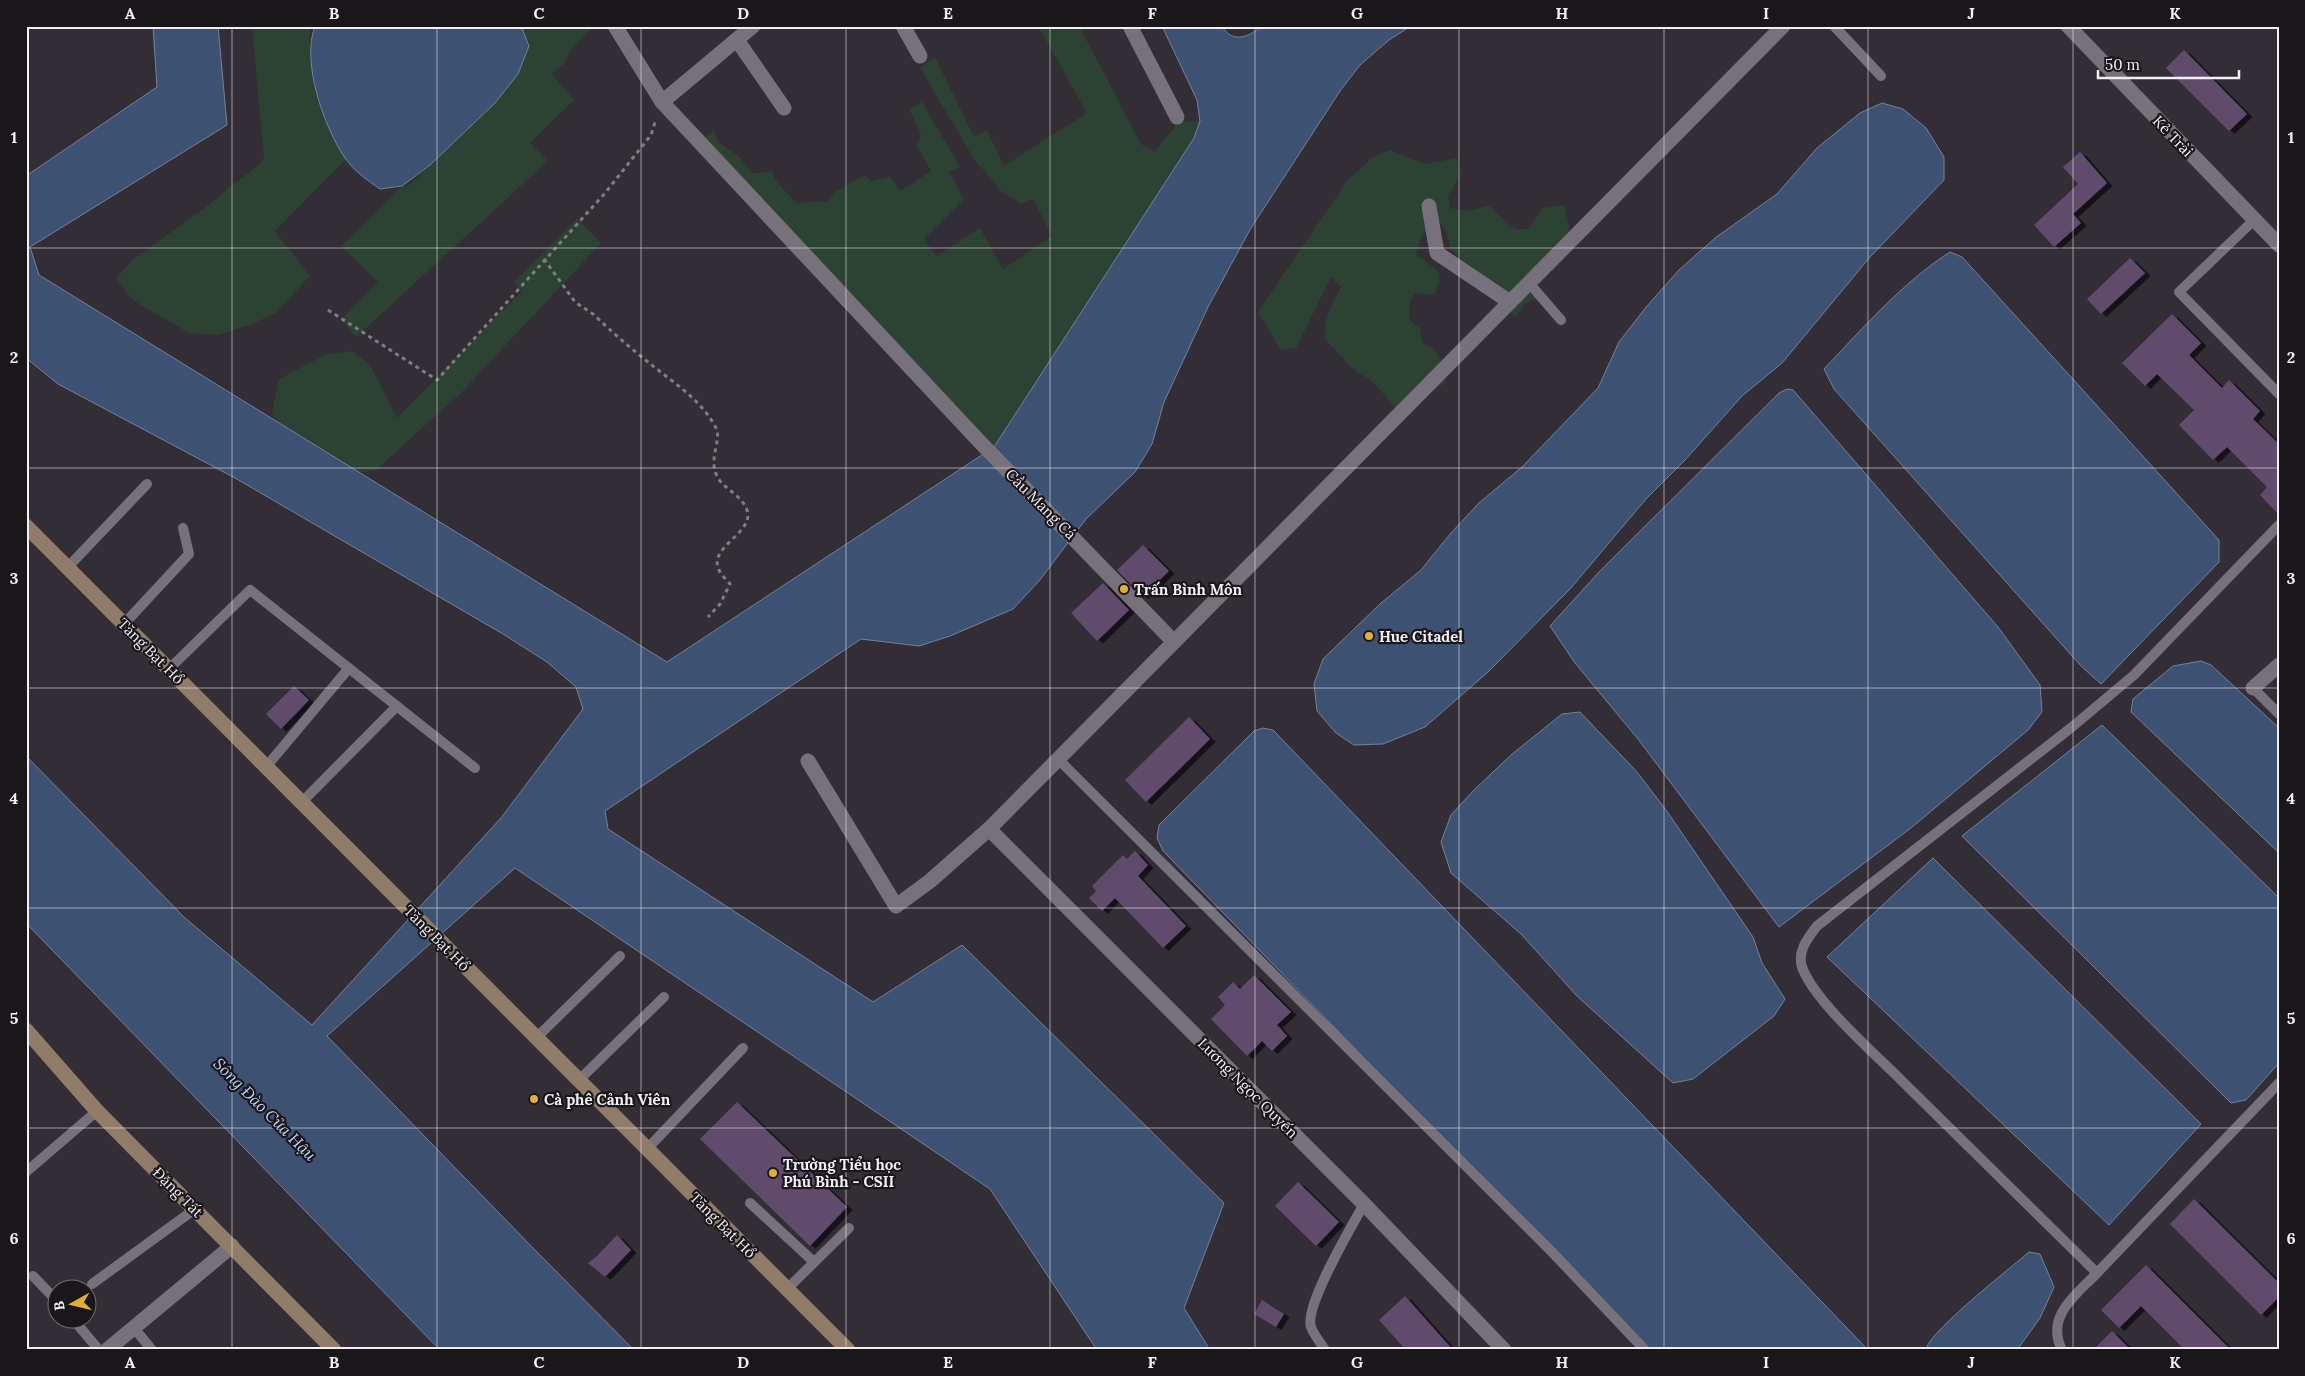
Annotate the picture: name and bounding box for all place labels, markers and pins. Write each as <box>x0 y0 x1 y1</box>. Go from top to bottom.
place label: Trấn Bình Môn <box>1134 580 1242 599</box>
marker: Trấn Bình Môn <box>1118 583 1130 595</box>
place label: Hue Citadel <box>1379 627 1463 646</box>
marker: Hue Citadel <box>1363 630 1375 642</box>
place label: Cà phê Cảnh Viên <box>544 1090 671 1109</box>
marker: Cà phê Cảnh Viên <box>528 1093 540 1105</box>
place label: Trường Tiểu học Phú Bình - CSII <box>783 1155 901 1191</box>
marker: Trường Tiểu học Phú Bình - CSII <box>767 1167 779 1179</box>

